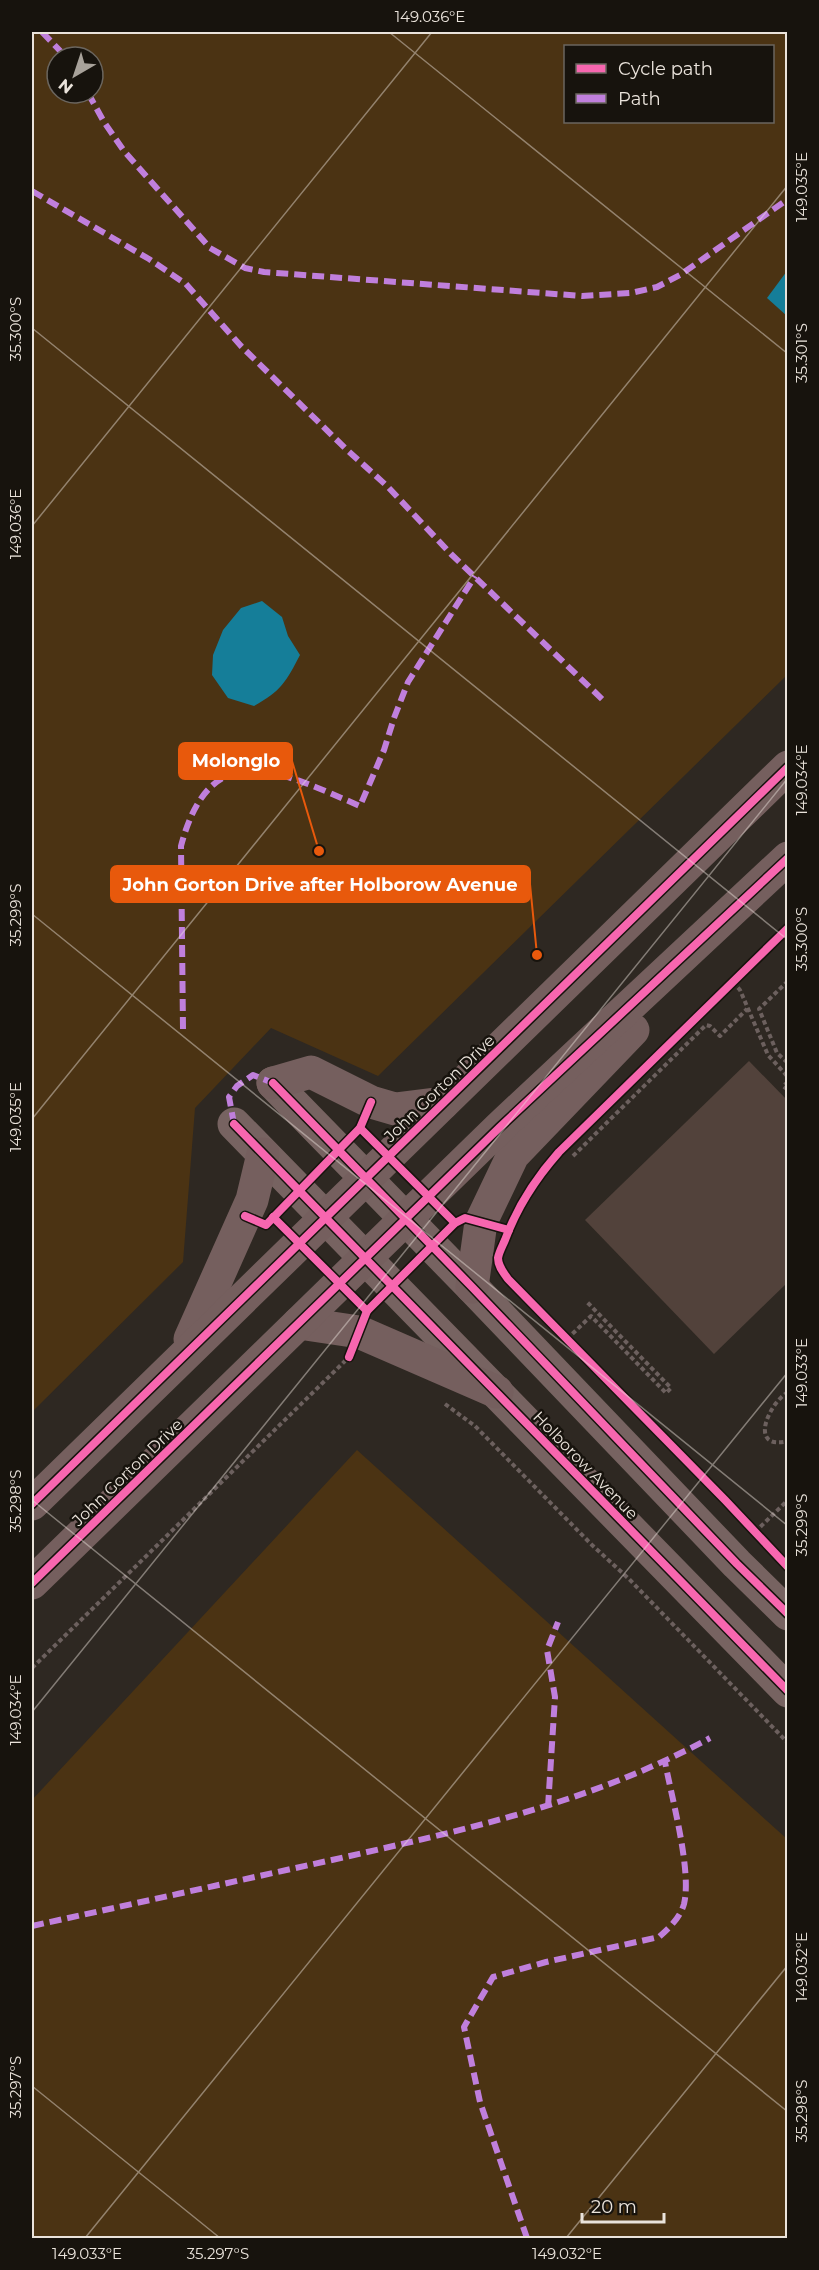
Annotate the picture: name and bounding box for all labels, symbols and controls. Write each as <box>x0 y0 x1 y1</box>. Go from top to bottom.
text: 149.036°E <box>395 7 465 26</box>
north arrow <box>45 45 105 105</box>
legend <box>564 45 774 123</box>
text: Cycle path <box>618 58 713 80</box>
text: N <box>55 75 77 98</box>
text: Path <box>618 88 661 110</box>
text: 149.035°E <box>792 152 811 222</box>
text: 35.300°S <box>6 297 25 361</box>
text: 35.301°S <box>792 323 811 383</box>
text: 149.036°E <box>6 489 25 559</box>
callout: Molonglo <box>179 743 292 779</box>
text: 149.034°E <box>792 744 811 816</box>
text: Molonglo <box>192 750 280 772</box>
callout: John Gorton Drive after Holborow Avenue <box>111 866 530 902</box>
text: John Gorton Drive after Holborow Avenue <box>121 874 518 896</box>
text: 35.299°S <box>6 884 25 946</box>
text: 35.300°S <box>792 907 811 971</box>
street label: John Gorton Drive <box>379 1031 498 1147</box>
text: 149.035°E <box>6 1082 25 1152</box>
text: 149.033°E <box>792 1338 811 1408</box>
street label: Holborow Avenue <box>529 1407 642 1523</box>
street label: John Gorton Drive <box>67 1415 186 1531</box>
text: 35.298°S <box>6 1469 25 1533</box>
text: 35.299°S <box>792 1494 811 1556</box>
text: 149.034°E <box>6 1674 25 1746</box>
text: 149.032°E <box>792 1932 811 2002</box>
text: 35.297°S <box>6 2056 25 2118</box>
text: 35.298°S <box>792 2079 811 2143</box>
scale bar <box>582 2186 664 2224</box>
text: 20 m <box>591 2196 637 2218</box>
text: 149.033°E <box>52 2244 122 2263</box>
text: 35.297°S <box>187 2244 249 2263</box>
text: 149.032°E <box>532 2244 602 2263</box>

